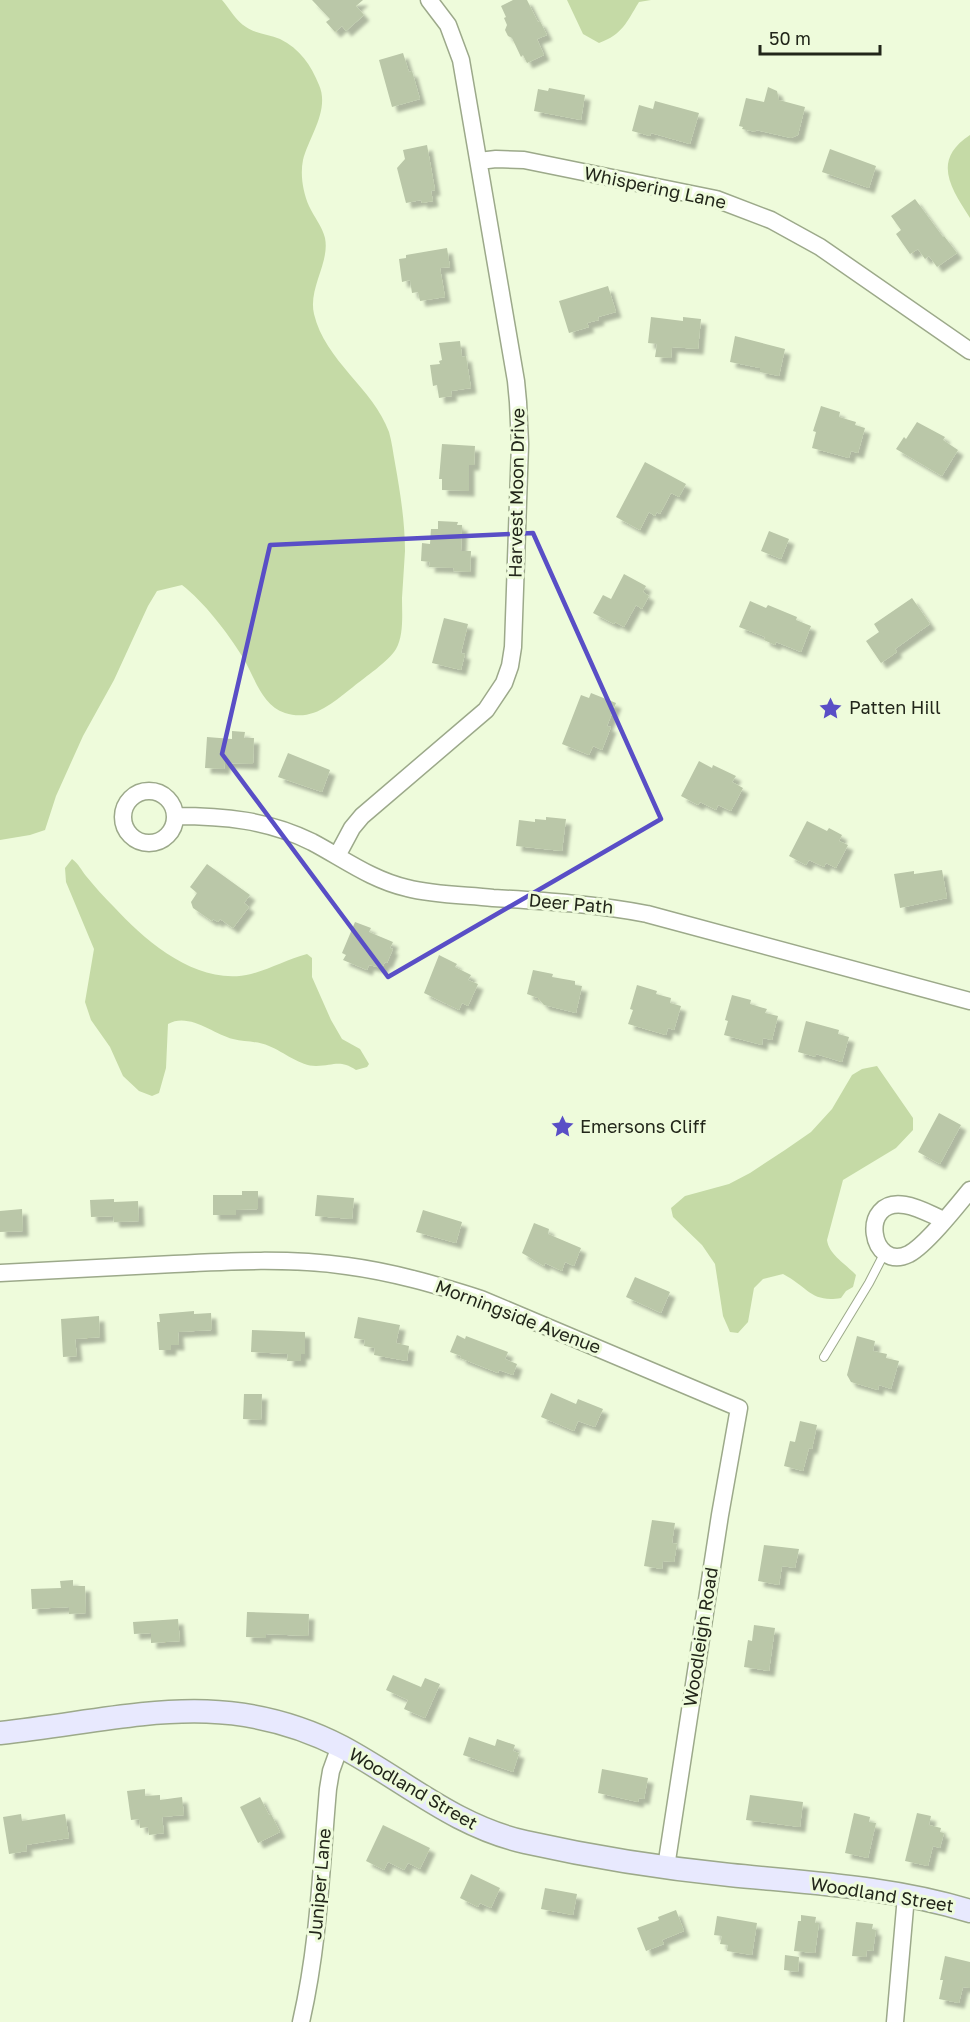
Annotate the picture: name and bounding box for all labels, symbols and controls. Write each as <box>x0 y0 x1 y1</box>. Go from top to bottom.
scale bar <box>760 18 880 56</box>
text: 50 m <box>769 27 811 49</box>
street label: Whispering Lane <box>582 161 728 213</box>
street label: Harvest Moon Drive <box>504 408 528 578</box>
place icon: Patten Hill <box>818 695 844 721</box>
place label: Patten Hill <box>849 696 941 718</box>
street label: Deer Path <box>528 888 614 918</box>
place icon: Emersons Cliff <box>549 1114 575 1140</box>
place label: Emersons Cliff <box>580 1115 706 1137</box>
street label: Morningside Avenue <box>433 1274 604 1358</box>
street label: Woodleigh Road <box>678 1566 722 1708</box>
street label: Woodland Street <box>345 1742 482 1834</box>
street label: Juniper Lane <box>303 1827 335 1941</box>
street label: Woodland Street <box>809 1872 956 1916</box>

